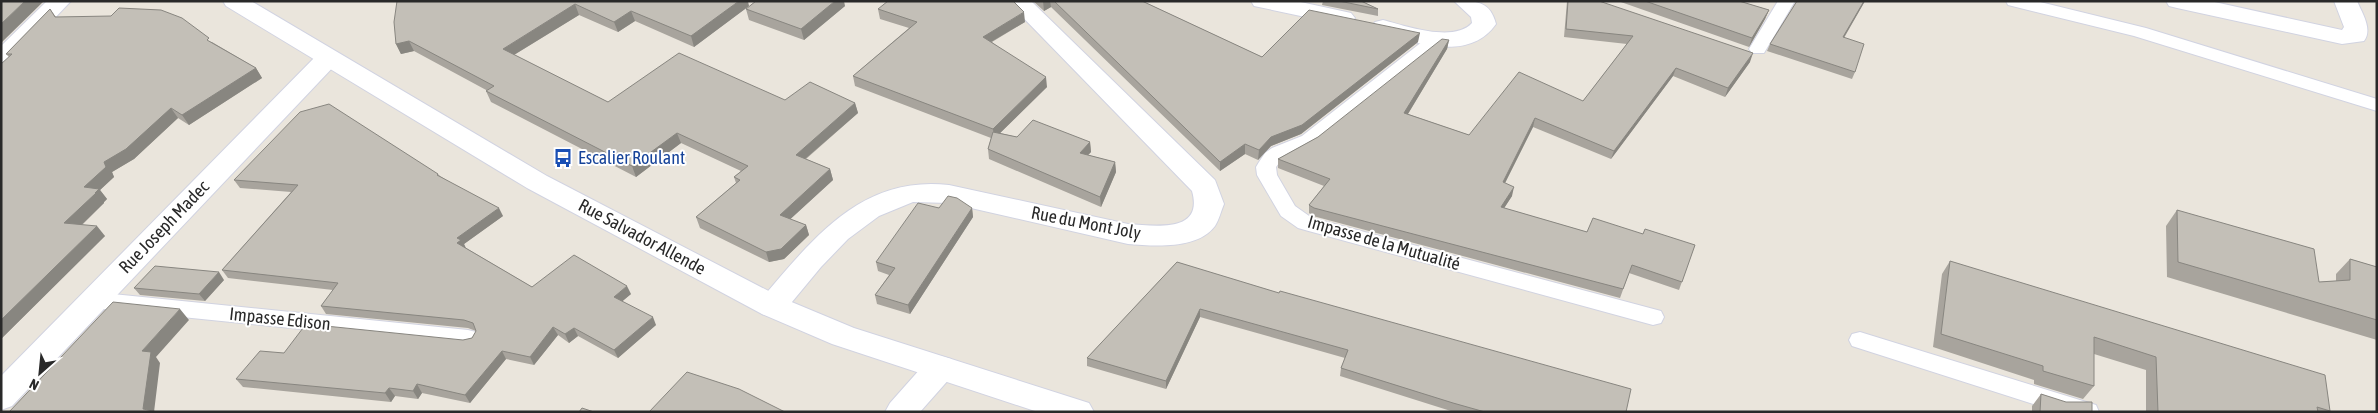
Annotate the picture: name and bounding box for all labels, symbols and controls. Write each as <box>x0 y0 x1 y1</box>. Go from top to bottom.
bus stop icon: Escalier Roulant <box>552 147 574 169</box>
place label: Escalier Roulant <box>578 147 685 168</box>
street label: Rue Joseph Madec <box>114 176 213 277</box>
street label: Rue Salvador Allende <box>575 194 709 279</box>
street label: Rue du Mont Joly <box>1030 202 1143 243</box>
street label: Impasse de la Mutualité <box>1305 211 1463 274</box>
street label: Impasse Edison <box>228 303 332 334</box>
north arrow <box>15 348 65 398</box>
text: N <box>27 376 41 394</box>

